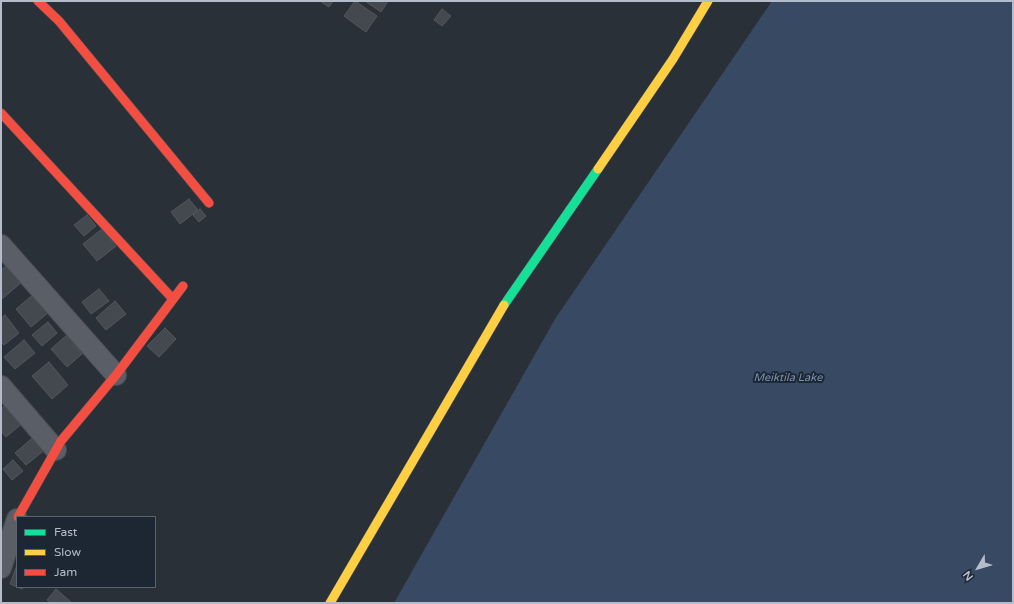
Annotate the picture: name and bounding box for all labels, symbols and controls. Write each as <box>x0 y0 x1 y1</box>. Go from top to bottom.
water label: Meiktila Lake <box>754 371 822 385</box>
legend <box>16 516 156 588</box>
text: Fast <box>54 525 77 539</box>
text: Slow <box>54 545 81 559</box>
north arrow <box>958 548 998 588</box>
text: Jam <box>54 565 77 579</box>
text: N <box>960 568 976 583</box>

